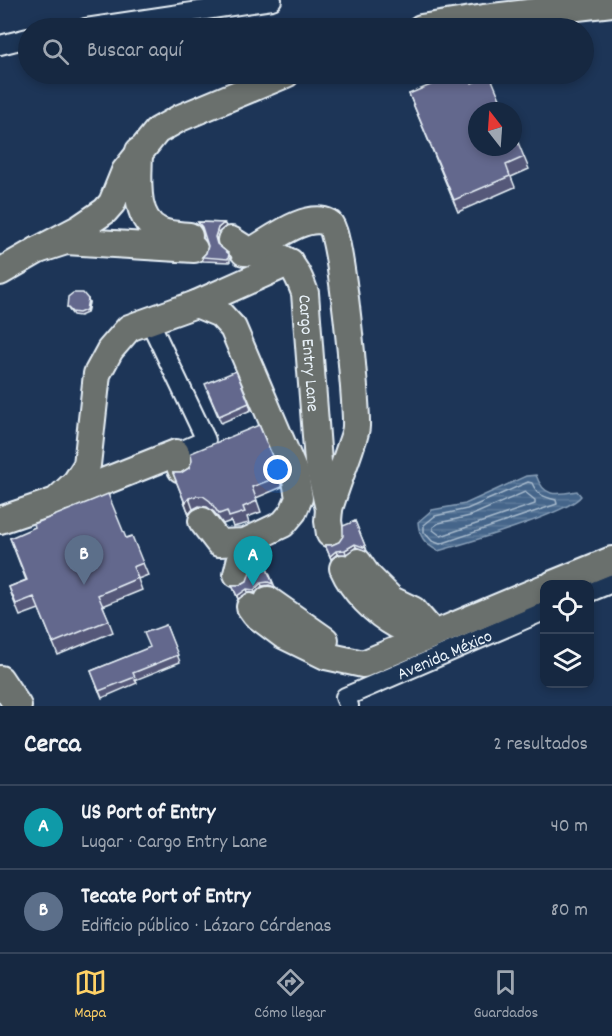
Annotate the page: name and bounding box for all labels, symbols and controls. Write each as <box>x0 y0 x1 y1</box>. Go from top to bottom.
search box <box>18 18 594 84</box>
icon: search <box>39 35 72 68</box>
text: Buscar aquí <box>87 36 182 67</box>
north arrow <box>468 102 522 156</box>
street label: Cargo Entry Lane <box>290 294 324 413</box>
your location <box>263 455 292 484</box>
pin: B <box>64 536 104 585</box>
pin: A <box>234 536 272 586</box>
map controls <box>540 580 594 688</box>
button: locate <box>540 580 594 634</box>
street label: Avenida México <box>394 625 497 688</box>
button: layers <box>540 634 594 688</box>
text: Cerca <box>24 727 81 764</box>
text: 2 resultados <box>493 731 588 759</box>
text: US Port of Entry <box>81 798 215 829</box>
text: A <box>38 813 49 841</box>
text: 40 m <box>550 813 588 841</box>
text: Lugar · Cargo Entry Lane <box>81 829 267 857</box>
text: Tecate Port of Entry <box>81 882 251 913</box>
text: B <box>39 897 48 925</box>
text: 80 m <box>551 897 588 925</box>
text: Edificio público · Lázaro Cárdenas <box>81 913 332 941</box>
tab: Mapa <box>74 966 107 1025</box>
tab: Cómo llegar <box>254 966 326 1025</box>
tab: Guardados <box>473 966 538 1025</box>

